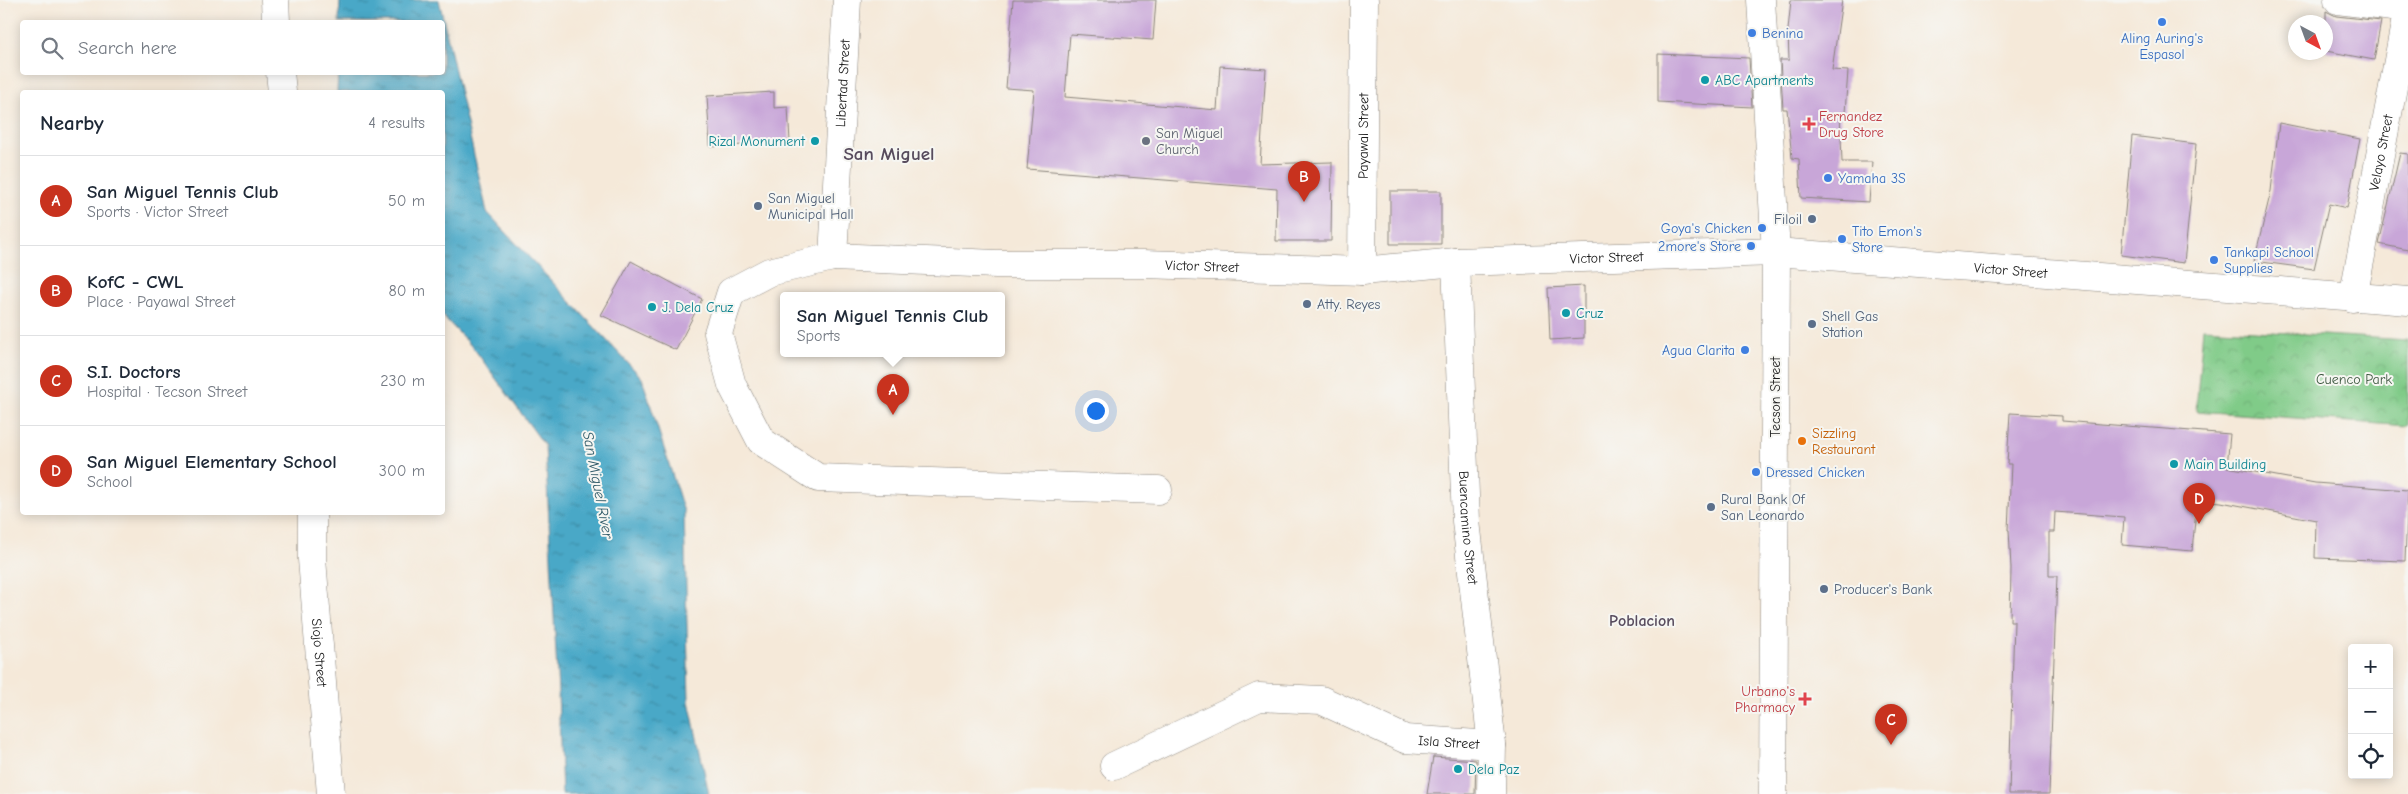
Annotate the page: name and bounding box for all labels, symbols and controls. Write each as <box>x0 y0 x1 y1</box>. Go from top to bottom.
north arrow <box>2288 15 2333 60</box>
marker: Aling Auring's Espasol <box>2156 16 2168 28</box>
search box <box>20 20 445 75</box>
place label: Benina <box>1762 25 1804 42</box>
marker: Benina <box>1746 27 1758 39</box>
place label: Aling Auring's Espasol <box>2121 30 2203 63</box>
icon: search <box>38 34 66 62</box>
text: Search here <box>78 37 177 59</box>
street label: Libertad Street <box>832 38 853 128</box>
place label: ABC Apartments <box>1715 72 1814 89</box>
marker: ABC Apartments <box>1699 74 1711 86</box>
street label: Payawal Street <box>1354 92 1372 179</box>
place label: Fernandez Drug Store <box>1819 108 1884 141</box>
text: Nearby <box>40 111 104 135</box>
street label: Velayo Street <box>2365 112 2396 192</box>
text: 4 results <box>368 114 425 132</box>
marker: Fernandez Drug Store <box>1803 118 1815 130</box>
place label: San Miguel Church <box>1156 125 1223 158</box>
place label: Rizal Monument <box>708 133 806 150</box>
marker: Rizal Monument <box>809 135 821 147</box>
marker: San Miguel Church <box>1140 135 1152 147</box>
district label: San Miguel <box>843 143 935 165</box>
pin: B <box>1288 161 1320 202</box>
place label: Yamaha 3S <box>1838 170 1906 187</box>
marker: Yamaha 3S <box>1822 172 1834 184</box>
text: San Miguel Tennis Club <box>87 181 278 203</box>
place label: San Miguel Municipal Hall <box>768 190 854 223</box>
text: A <box>52 192 60 210</box>
text: 50 m <box>388 192 425 210</box>
marker: San Miguel Municipal Hall <box>752 200 764 212</box>
text: Sports · Victor Street <box>87 203 228 221</box>
place label: Filoil <box>1774 211 1802 228</box>
marker: Filoil <box>1806 213 1818 225</box>
place label: Goya's Chicken <box>1661 220 1752 237</box>
marker: Goya's Chicken <box>1756 222 1768 234</box>
place label: Tito Emon's Store <box>1852 223 1922 256</box>
marker: Tito Emon's Store <box>1836 233 1848 245</box>
place label: 2more's Store <box>1658 238 1741 255</box>
marker: 2more's Store <box>1745 240 1757 252</box>
place label: Tankapi School Supplies <box>2224 244 2314 277</box>
street label: Victor Street <box>1569 248 1645 267</box>
marker: Tankapi School Supplies <box>2208 254 2220 266</box>
street label: Victor Street <box>1165 256 1240 276</box>
street label: Victor Street <box>1973 259 2049 282</box>
text: KofC - CWL <box>87 271 184 293</box>
text: B <box>51 282 61 300</box>
text: 80 m <box>388 282 425 300</box>
popup <box>780 292 1005 357</box>
text: Place · Payawal Street <box>87 293 235 311</box>
place label: Atty. Reyes <box>1317 296 1380 313</box>
marker: Atty. Reyes <box>1301 298 1313 310</box>
place label: J. Dela Cruz <box>662 299 733 316</box>
marker: J. Dela Cruz <box>646 301 658 313</box>
text: San Miguel Tennis Club <box>797 305 988 327</box>
place label: Cruz <box>1576 305 1603 322</box>
marker: Cruz <box>1560 307 1572 319</box>
place label: Shell Gas Station <box>1822 308 1878 341</box>
marker: Shell Gas Station <box>1806 318 1818 330</box>
text: Sports <box>797 327 840 345</box>
place label: Agua Clarita <box>1662 342 1735 359</box>
marker: Agua Clarita <box>1739 344 1751 356</box>
street label: Tecson Street <box>1767 356 1784 437</box>
text: S.I. Doctors <box>87 361 181 383</box>
park label: Cuenco Park <box>2316 371 2392 388</box>
text: C <box>51 372 61 390</box>
text: 230 m <box>380 372 425 390</box>
pin: A <box>877 374 909 415</box>
text: Hospital · Tecson Street <box>87 383 247 401</box>
your location <box>1083 398 1109 424</box>
place label: Sizzling Restaurant <box>1812 425 1876 458</box>
water label: San Miguel River <box>579 430 617 541</box>
marker: Sizzling Restaurant <box>1796 435 1808 447</box>
text: San Miguel Elementary School <box>87 451 337 473</box>
place label: Main Building <box>2184 456 2266 473</box>
marker: Main Building <box>2168 458 2180 470</box>
text: D <box>51 462 61 480</box>
text: 300 m <box>379 462 425 480</box>
place label: Dressed Chicken <box>1766 464 1865 481</box>
marker: Dressed Chicken <box>1750 466 1762 478</box>
street label: Buencamino Street <box>1456 470 1482 586</box>
text: School <box>87 473 133 491</box>
pin: D <box>2183 483 2215 524</box>
place label: Rural Bank Of San Leonardo <box>1721 491 1806 524</box>
marker: Rural Bank Of San Leonardo <box>1705 501 1717 513</box>
place label: Producer's Bank <box>1834 581 1932 598</box>
marker: Producer's Bank <box>1818 583 1830 595</box>
district label: Poblacion <box>1609 612 1675 630</box>
street label: Siojo Street <box>308 618 331 689</box>
map controls <box>2348 644 2393 779</box>
button: + <box>2348 644 2393 689</box>
place label: Urbano's Pharmacy <box>1735 683 1796 716</box>
button: − <box>2348 689 2393 734</box>
marker: Urbano's Pharmacy <box>1799 693 1811 705</box>
pin: C <box>1875 704 1907 745</box>
street label: Isla Street <box>1417 731 1481 753</box>
button: locate <box>2348 734 2393 779</box>
place label: Dela Paz <box>1468 761 1519 778</box>
marker: Dela Paz <box>1452 763 1464 775</box>

